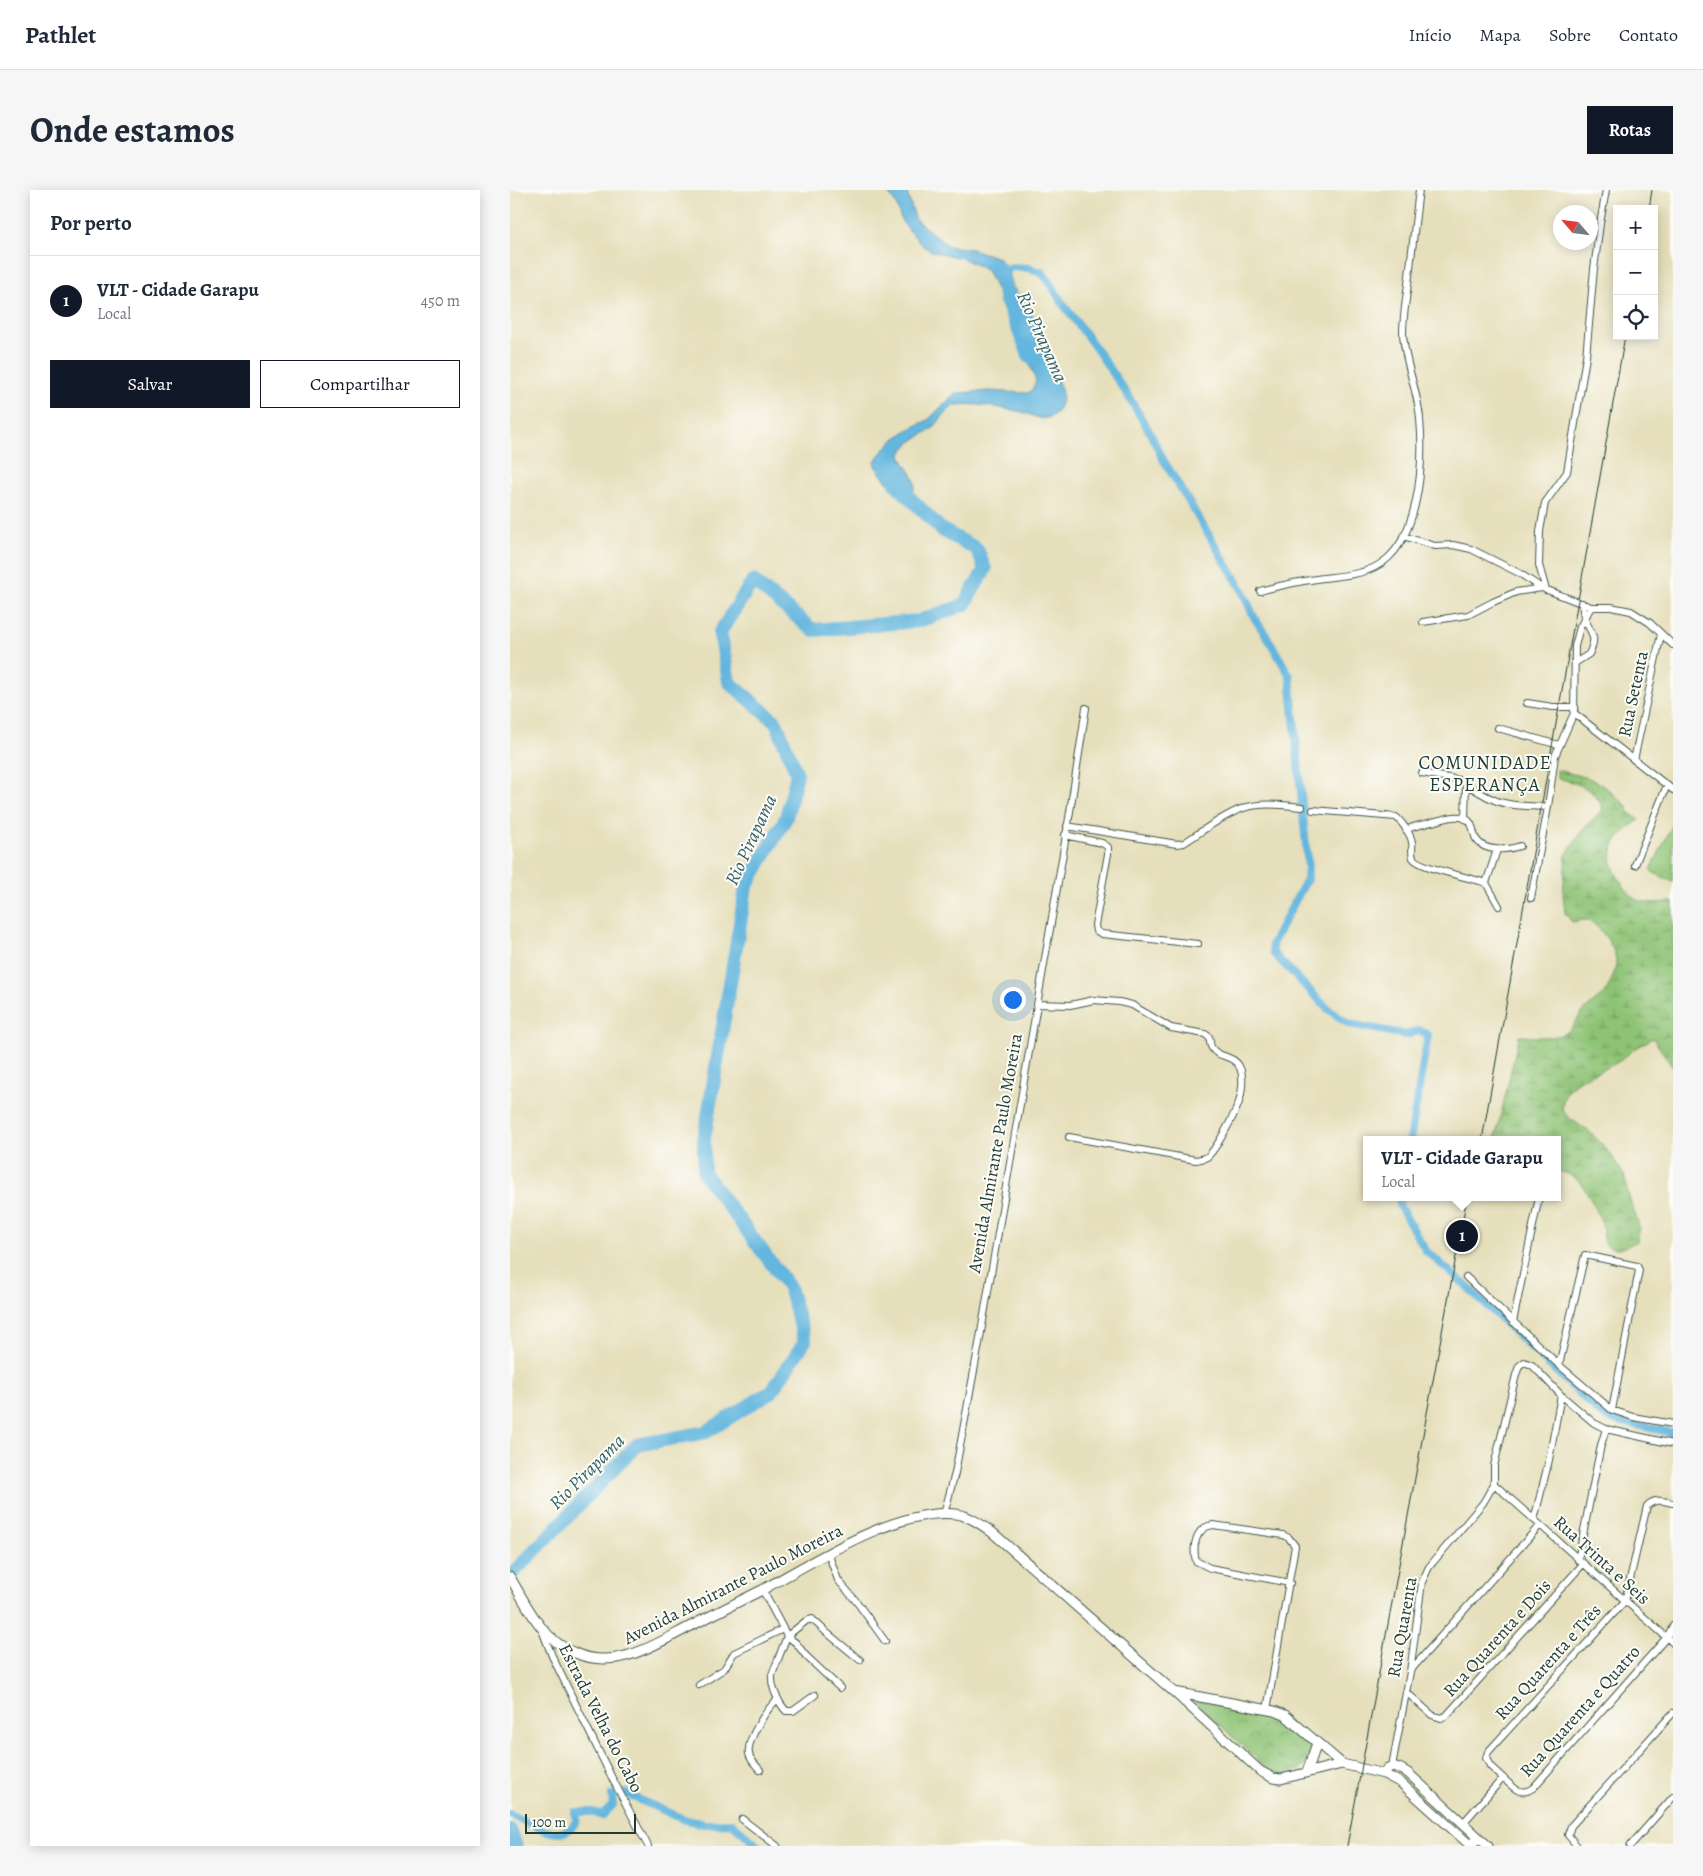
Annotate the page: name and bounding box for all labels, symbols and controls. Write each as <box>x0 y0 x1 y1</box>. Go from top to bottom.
text: Pathlet <box>25 19 96 51</box>
text: Início <box>1409 23 1452 47</box>
text: Mapa <box>1480 23 1521 47</box>
text: Sobre <box>1549 23 1591 47</box>
text: Contato <box>1619 23 1678 47</box>
text: Onde estamos <box>30 106 235 154</box>
button: Rotas <box>1587 106 1673 154</box>
north arrow <box>1553 205 1598 250</box>
map controls <box>1613 205 1658 340</box>
button: + <box>1613 205 1658 250</box>
text: Por perto <box>50 209 132 237</box>
button: − <box>1613 250 1658 295</box>
text: VLT - Cidade Garapu <box>97 277 259 303</box>
water label: Rio Pirapama <box>1010 287 1074 387</box>
text: 1 <box>63 290 69 312</box>
text: 450 m <box>421 290 460 312</box>
button: locate <box>1613 295 1658 340</box>
text: Local <box>97 303 131 325</box>
button: Salvar <box>50 360 250 408</box>
button: Compartilhar <box>260 360 460 408</box>
street label: Rua Setenta <box>1612 648 1654 739</box>
district label: COMUNIDADE ESPERANÇA <box>1418 750 1552 798</box>
water label: Rio Pirapama <box>719 790 783 890</box>
your location <box>1000 987 1026 1013</box>
street label: Avenida Almirante Paulo Moreira <box>962 1031 1028 1276</box>
popup <box>1363 1136 1561 1201</box>
text: VLT - Cidade Garapu <box>1381 1145 1543 1171</box>
text: Local <box>1381 1171 1415 1193</box>
pin: 1 <box>1446 1217 1478 1255</box>
water label: Rio Pirapama <box>543 1428 631 1516</box>
street label: Rua Trinta e Seis <box>1549 1510 1655 1610</box>
street label: Avenida Almirante Paulo Moreira <box>618 1518 847 1650</box>
street label: Rua Quarenta <box>1381 1574 1423 1679</box>
street label: Rua Quarenta e Dois <box>1438 1574 1556 1702</box>
street label: Rua Quarenta e Três <box>1489 1599 1607 1725</box>
street label: Estrada Velha do Cabo <box>553 1639 649 1797</box>
street label: Rua Quarenta e Quatro <box>1514 1640 1646 1782</box>
scale bar <box>525 1811 636 1834</box>
text: 100 m <box>532 1813 566 1832</box>

